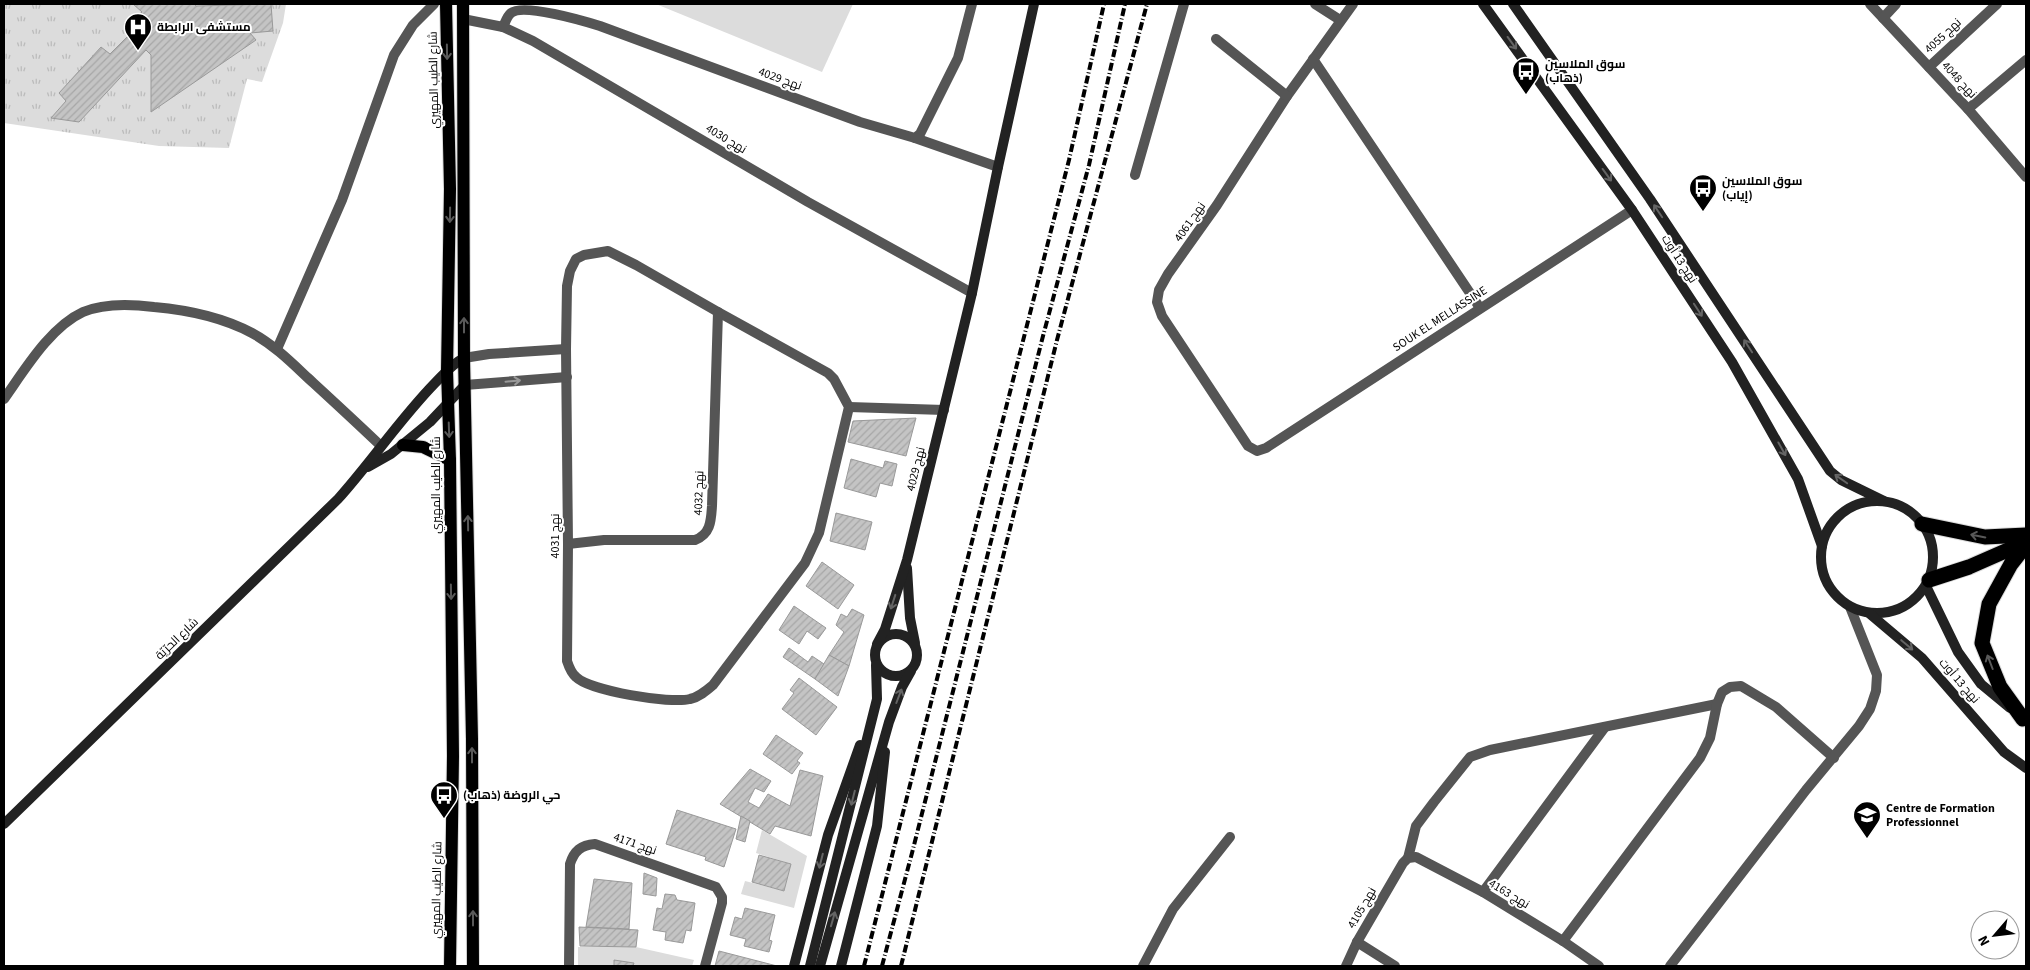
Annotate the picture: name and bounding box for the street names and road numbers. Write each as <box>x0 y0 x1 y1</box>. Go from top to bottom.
street label: نهج 4055 <box>1921 14 1965 58</box>
street label: شارع الطيب المهيري <box>425 31 444 129</box>
street label: نهج 4048 <box>1937 58 1981 102</box>
street label: نهج 4029 <box>756 63 804 95</box>
street label: نهج 4030 <box>702 120 750 158</box>
street label: نهج 4061 <box>1170 199 1210 245</box>
street label: نهج 13 أوت <box>1657 231 1701 287</box>
street label: SOUK EL MELLASSINE <box>1390 282 1490 356</box>
street label: شارع الطيب المهيري <box>428 436 446 534</box>
street label: نهج 4029 <box>902 445 930 493</box>
street label: نهج 4032 <box>690 470 708 516</box>
street label: نهج 4031 <box>547 514 564 558</box>
street label: شارع الحرّيّة <box>152 614 202 664</box>
street label: نهج 13 أوت <box>1935 655 1983 707</box>
street label: نهج 4171 <box>611 829 659 859</box>
street label: شارع الطيب المهيري <box>428 841 447 939</box>
street label: نهج 4163 <box>1485 875 1533 913</box>
street label: نهج 4105 <box>1343 884 1381 932</box>

